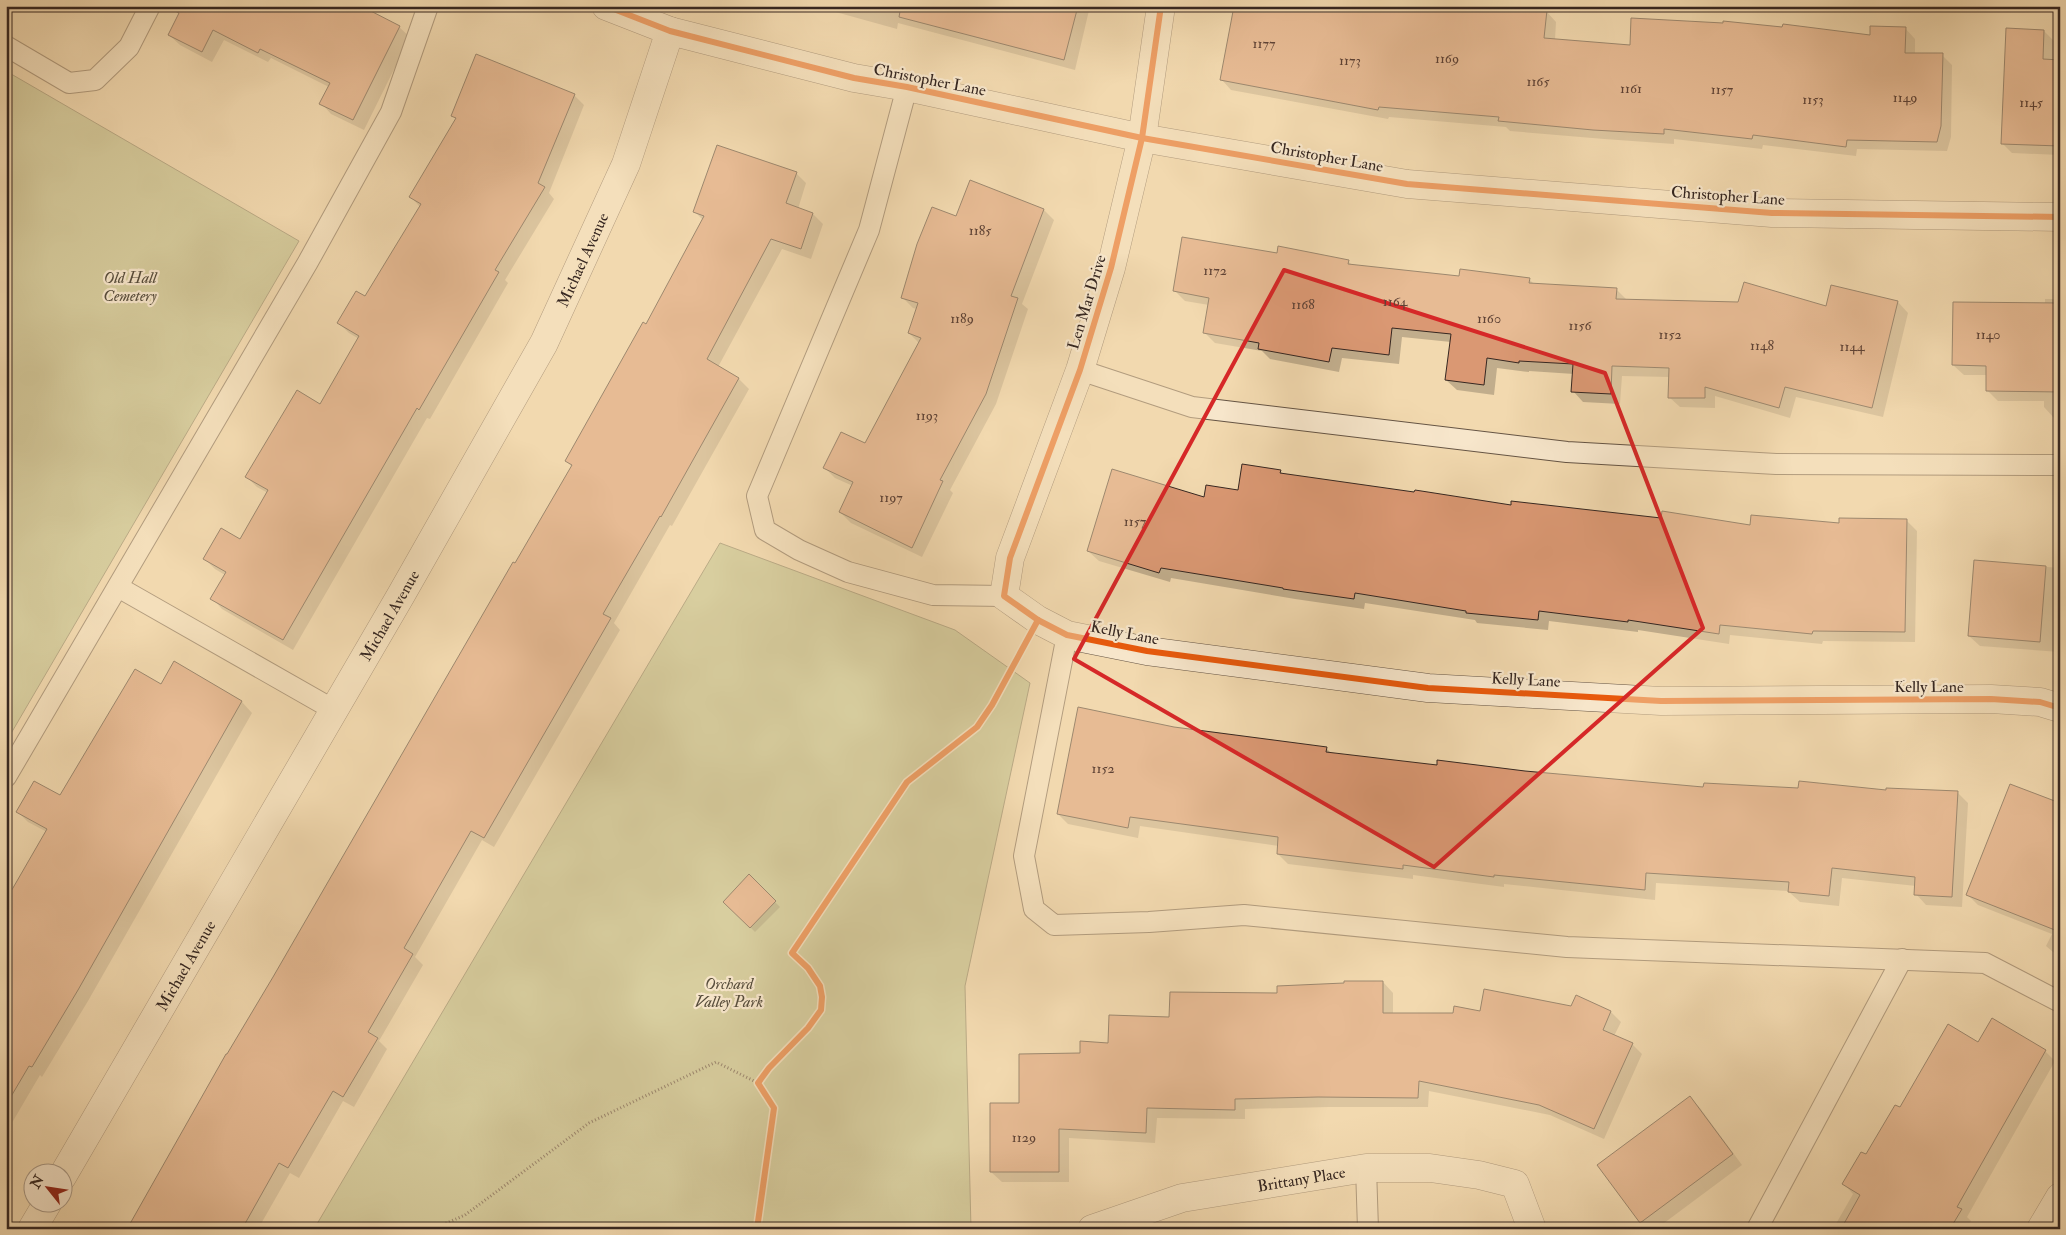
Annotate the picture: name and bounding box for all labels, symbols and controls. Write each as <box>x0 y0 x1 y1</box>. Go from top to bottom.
house number: 1177 <box>1253 35 1276 52</box>
house number: 1169 <box>1435 50 1459 67</box>
house number: 1173 <box>1339 52 1361 69</box>
street label: Christopher Lane <box>872 59 988 102</box>
house number: 1165 <box>1526 73 1550 90</box>
house number: 1161 <box>1620 80 1642 97</box>
house number: 1157 <box>1711 81 1734 98</box>
house number: 1149 <box>1893 89 1917 106</box>
house number: 1153 <box>1802 91 1824 108</box>
house number: 1145 <box>2019 94 2044 111</box>
street label: Christopher Lane <box>1269 137 1385 178</box>
street label: Christopher Lane <box>1670 182 1786 211</box>
street label: Michael Avenue <box>553 209 613 310</box>
house number: 1185 <box>969 222 992 239</box>
street label: Len Mar Drive <box>1063 252 1111 352</box>
house number: 1172 <box>1203 262 1227 279</box>
park label: Old Hall Cemetery <box>103 268 158 306</box>
house number: 1164 <box>1383 293 1409 310</box>
house number: 1168 <box>1291 296 1315 313</box>
house number: 1189 <box>950 310 974 327</box>
house number: 1160 <box>1477 310 1501 327</box>
house number: 1156 <box>1568 317 1593 334</box>
house number: 1152 <box>1658 326 1682 343</box>
house number: 1140 <box>1976 326 2000 343</box>
house number: 1148 <box>1750 337 1774 354</box>
house number: 1144 <box>1839 338 1866 355</box>
house number: 1193 <box>916 407 938 424</box>
house number: 1197 <box>879 489 903 506</box>
house number: 1157 <box>1124 513 1147 530</box>
street label: Michael Avenue <box>356 567 424 665</box>
street label: Kelly Lane <box>1089 617 1161 649</box>
street label: Kelly Lane <box>1491 668 1561 692</box>
street label: Kelly Lane <box>1894 677 1964 697</box>
house number: 1152 <box>1091 760 1115 777</box>
street label: Michael Avenue <box>152 917 221 1015</box>
park label: Orchard Valley Park <box>695 974 763 1012</box>
house number: 1129 <box>1012 1129 1036 1146</box>
north arrow <box>22 1162 72 1212</box>
street label: Brittany Place <box>1256 1162 1347 1197</box>
text: N <box>26 1172 48 1192</box>

